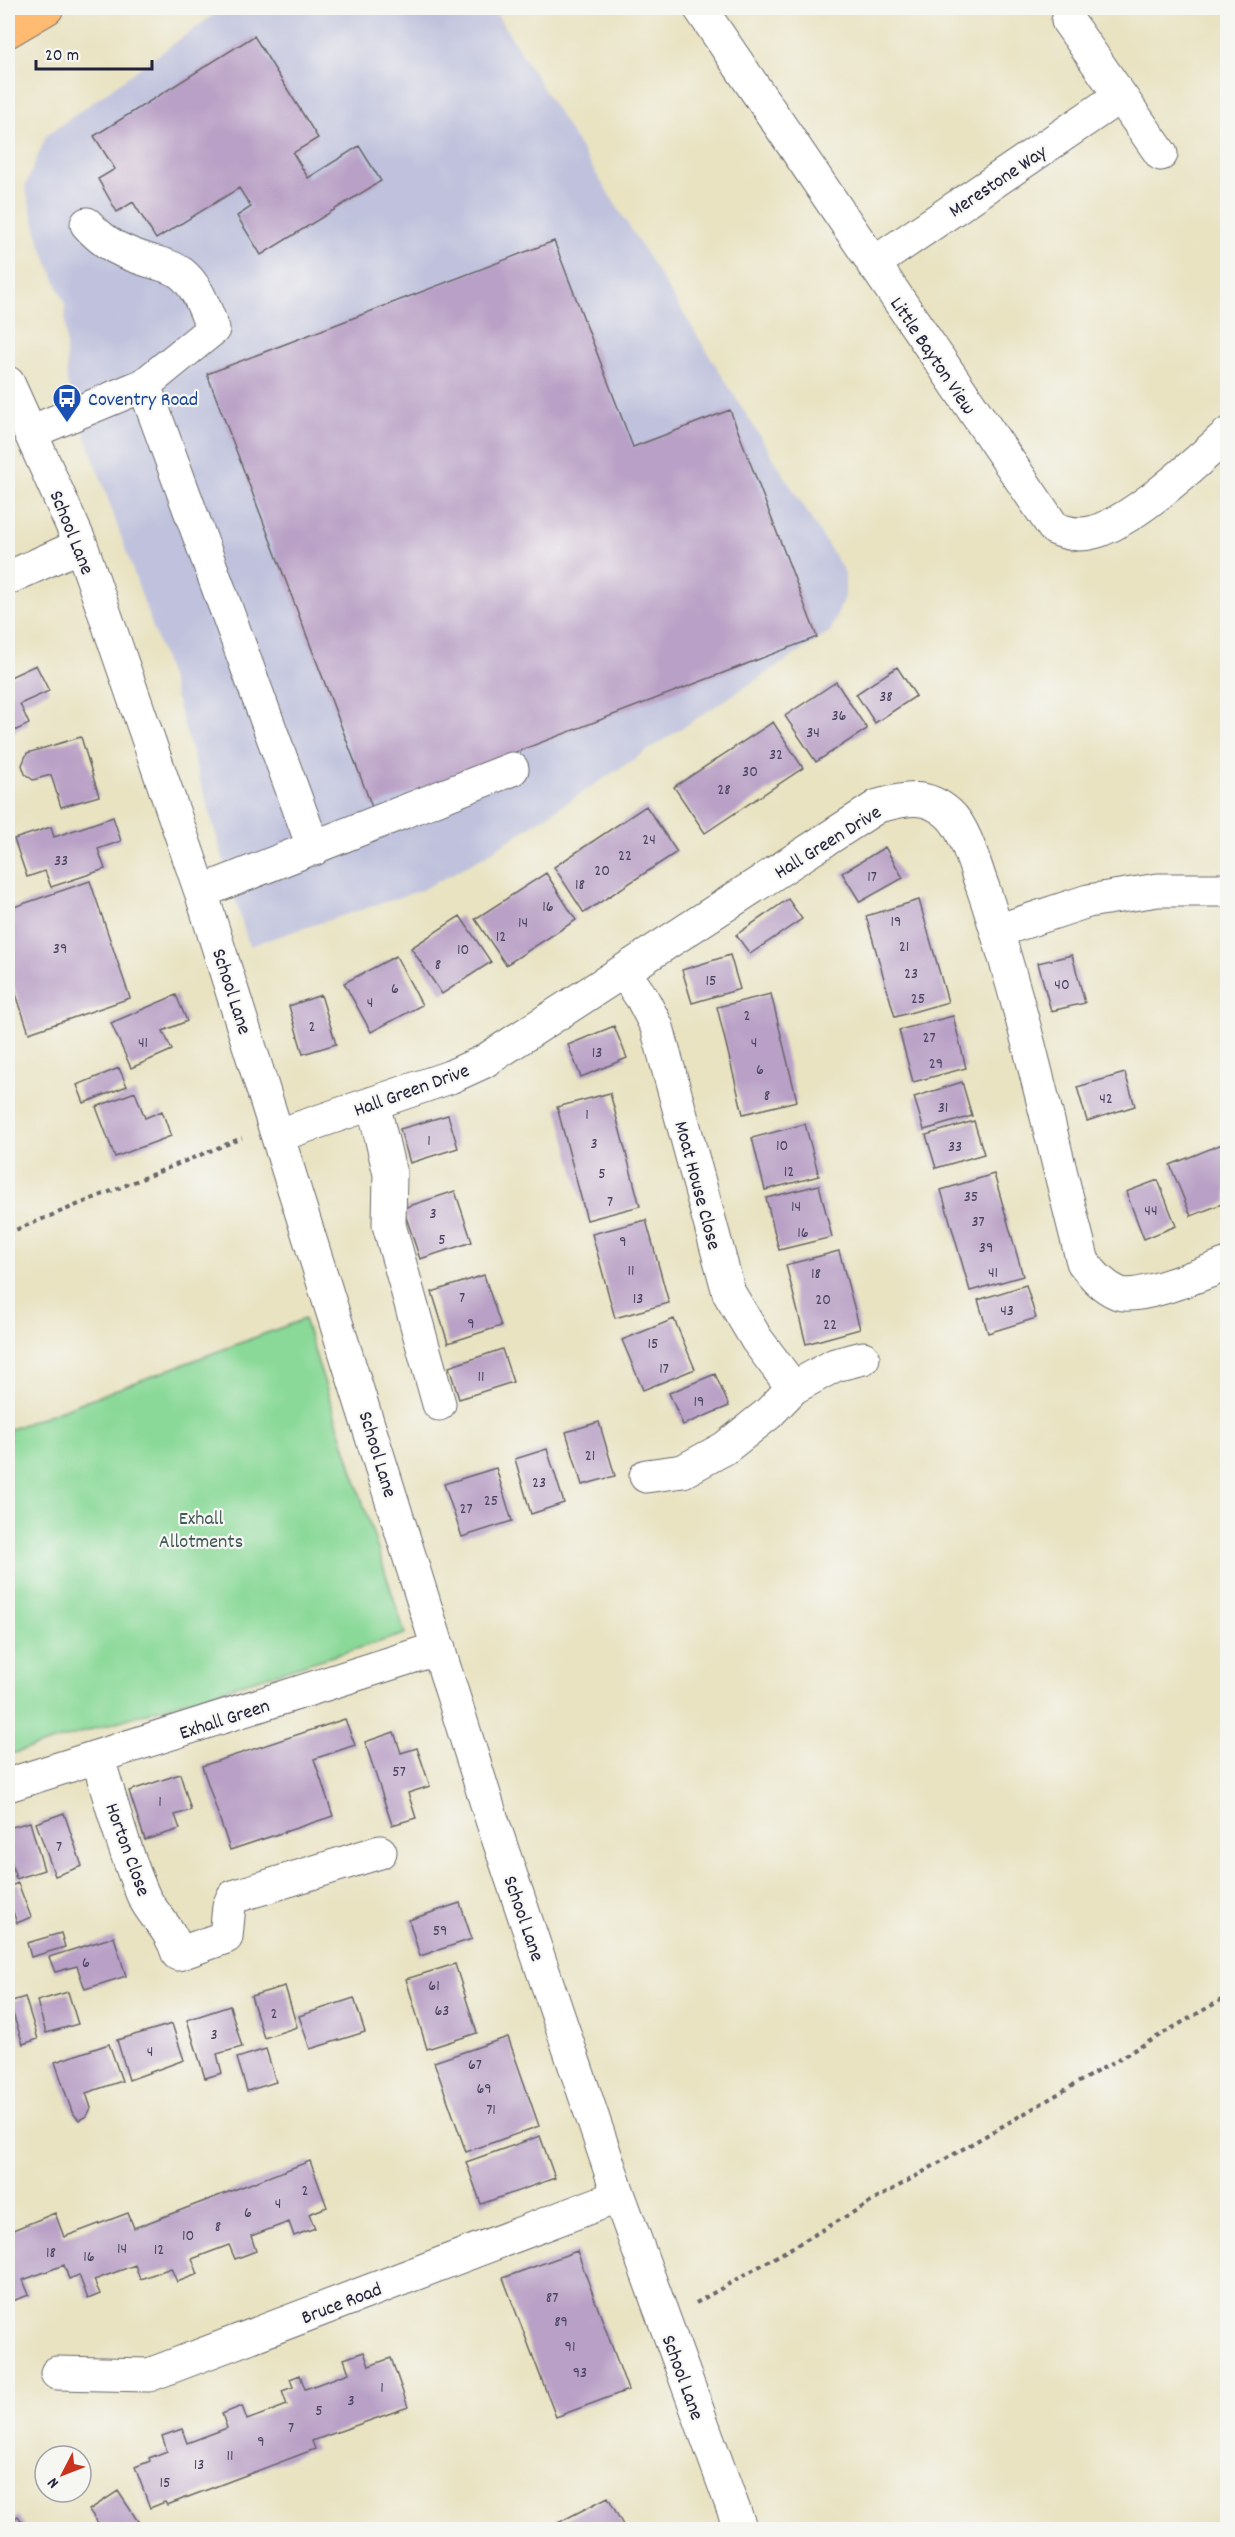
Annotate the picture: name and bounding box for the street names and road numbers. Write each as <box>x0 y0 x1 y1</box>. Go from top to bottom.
street label: Merestone Way <box>944 139 1054 226</box>
street label: Little Bayton View <box>882 292 981 421</box>
street label: School Lane <box>41 487 100 580</box>
street label: Hall Green Drive <box>770 799 888 888</box>
street label: School Lane <box>203 945 257 1039</box>
street label: Hall Green Drive <box>350 1058 474 1126</box>
street label: Moat House Close <box>665 1118 727 1253</box>
street label: School Lane <box>350 1408 403 1502</box>
street label: Exhall Green <box>176 1693 274 1749</box>
street label: Horton Close <box>96 1799 156 1901</box>
street label: School Lane <box>494 1872 550 1966</box>
street label: Bruce Road <box>298 2277 386 2333</box>
street label: School Lane <box>653 2332 710 2425</box>

